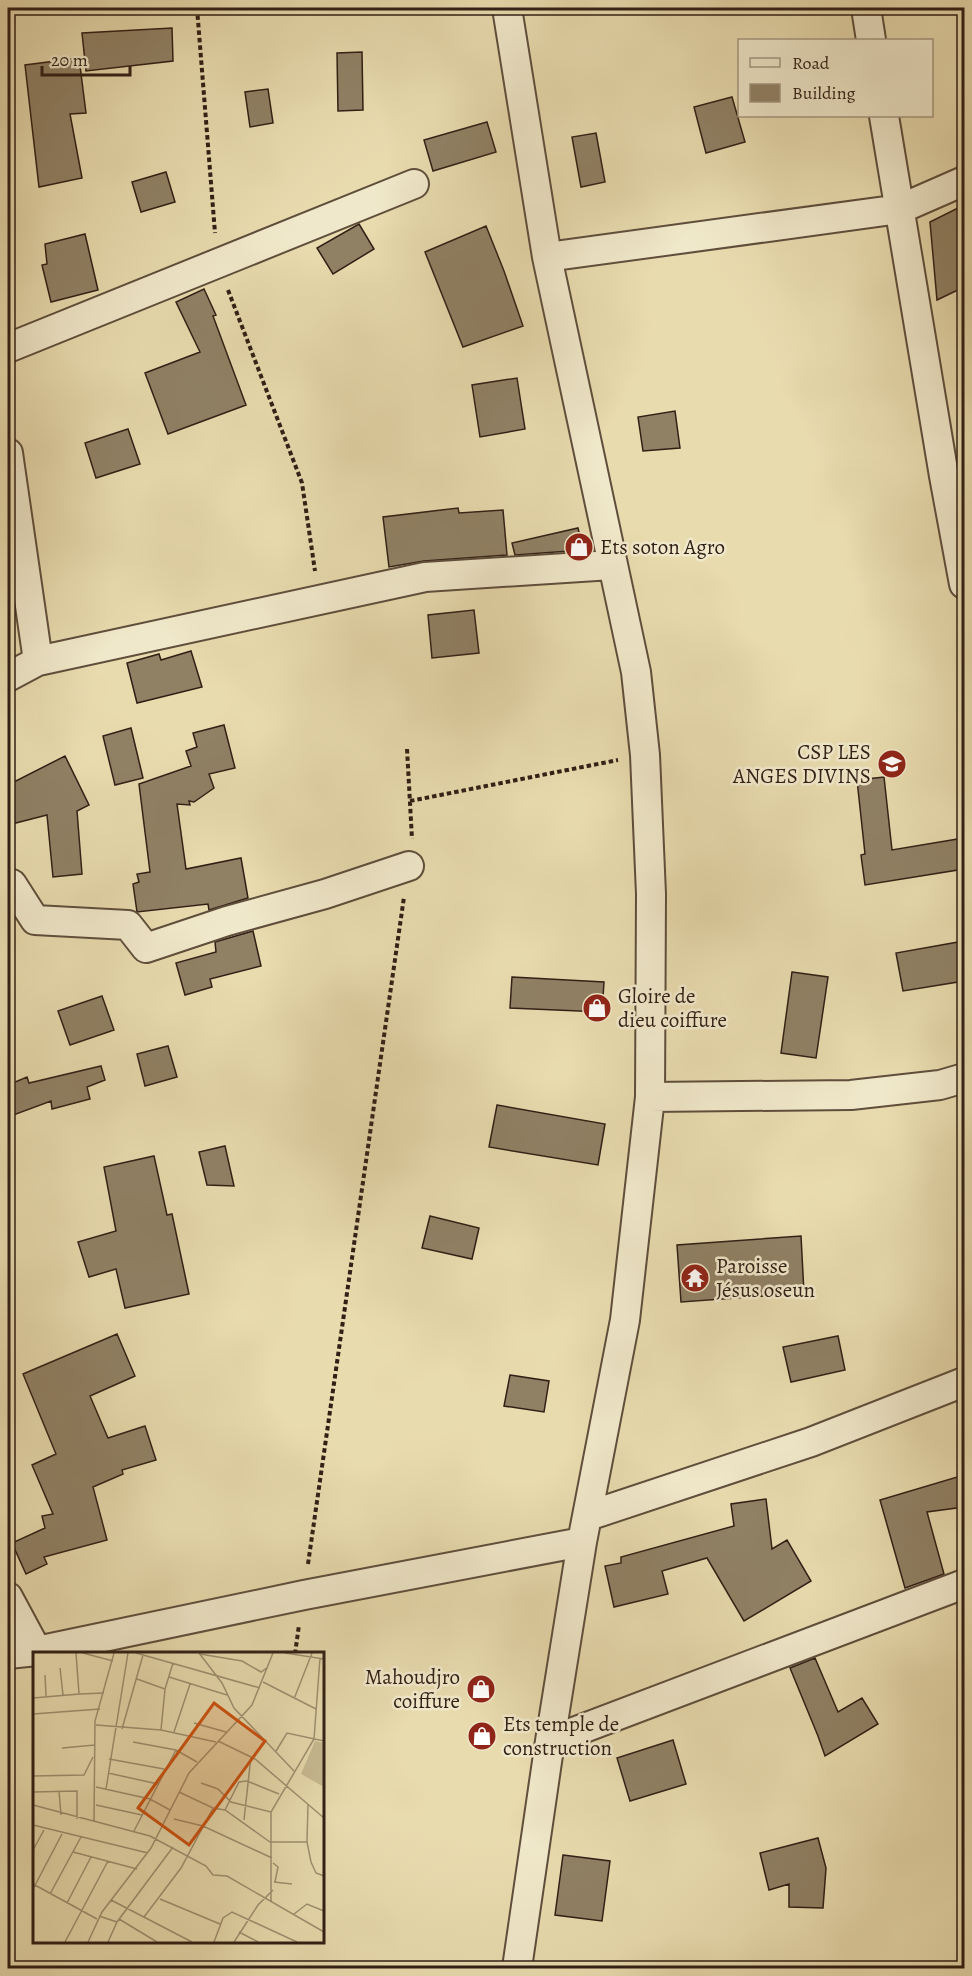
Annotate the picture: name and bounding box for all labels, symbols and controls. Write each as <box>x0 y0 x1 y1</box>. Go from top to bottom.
scale bar <box>42 39 130 77</box>
legend <box>738 39 933 117</box>
text: 20 m <box>51 48 88 72</box>
text: Road <box>792 51 830 75</box>
text: Building <box>792 81 856 105</box>
shop icon: Ets soton Agro <box>563 531 595 563</box>
place label: Ets soton Agro <box>600 533 725 561</box>
place label: CSP LES ANGES DIVINS <box>732 738 871 790</box>
school or university icon: CSP LES ANGES DIVINS <box>876 748 908 780</box>
place label: Gloire de dieu coiffure <box>618 982 727 1034</box>
shop icon: Gloire de dieu coiffure <box>581 992 613 1024</box>
place label: Paroisse Jésus oseun <box>716 1252 815 1304</box>
temple icon: Paroisse Jésus oseun <box>679 1262 711 1294</box>
inset map <box>33 1652 324 1943</box>
place label: Mahoudjro coiffure <box>365 1663 460 1715</box>
shop icon: Mahoudjro coiffure <box>465 1673 497 1705</box>
place label: Ets temple de construction <box>503 1710 619 1762</box>
shop icon: Ets temple de construction <box>466 1720 498 1752</box>

